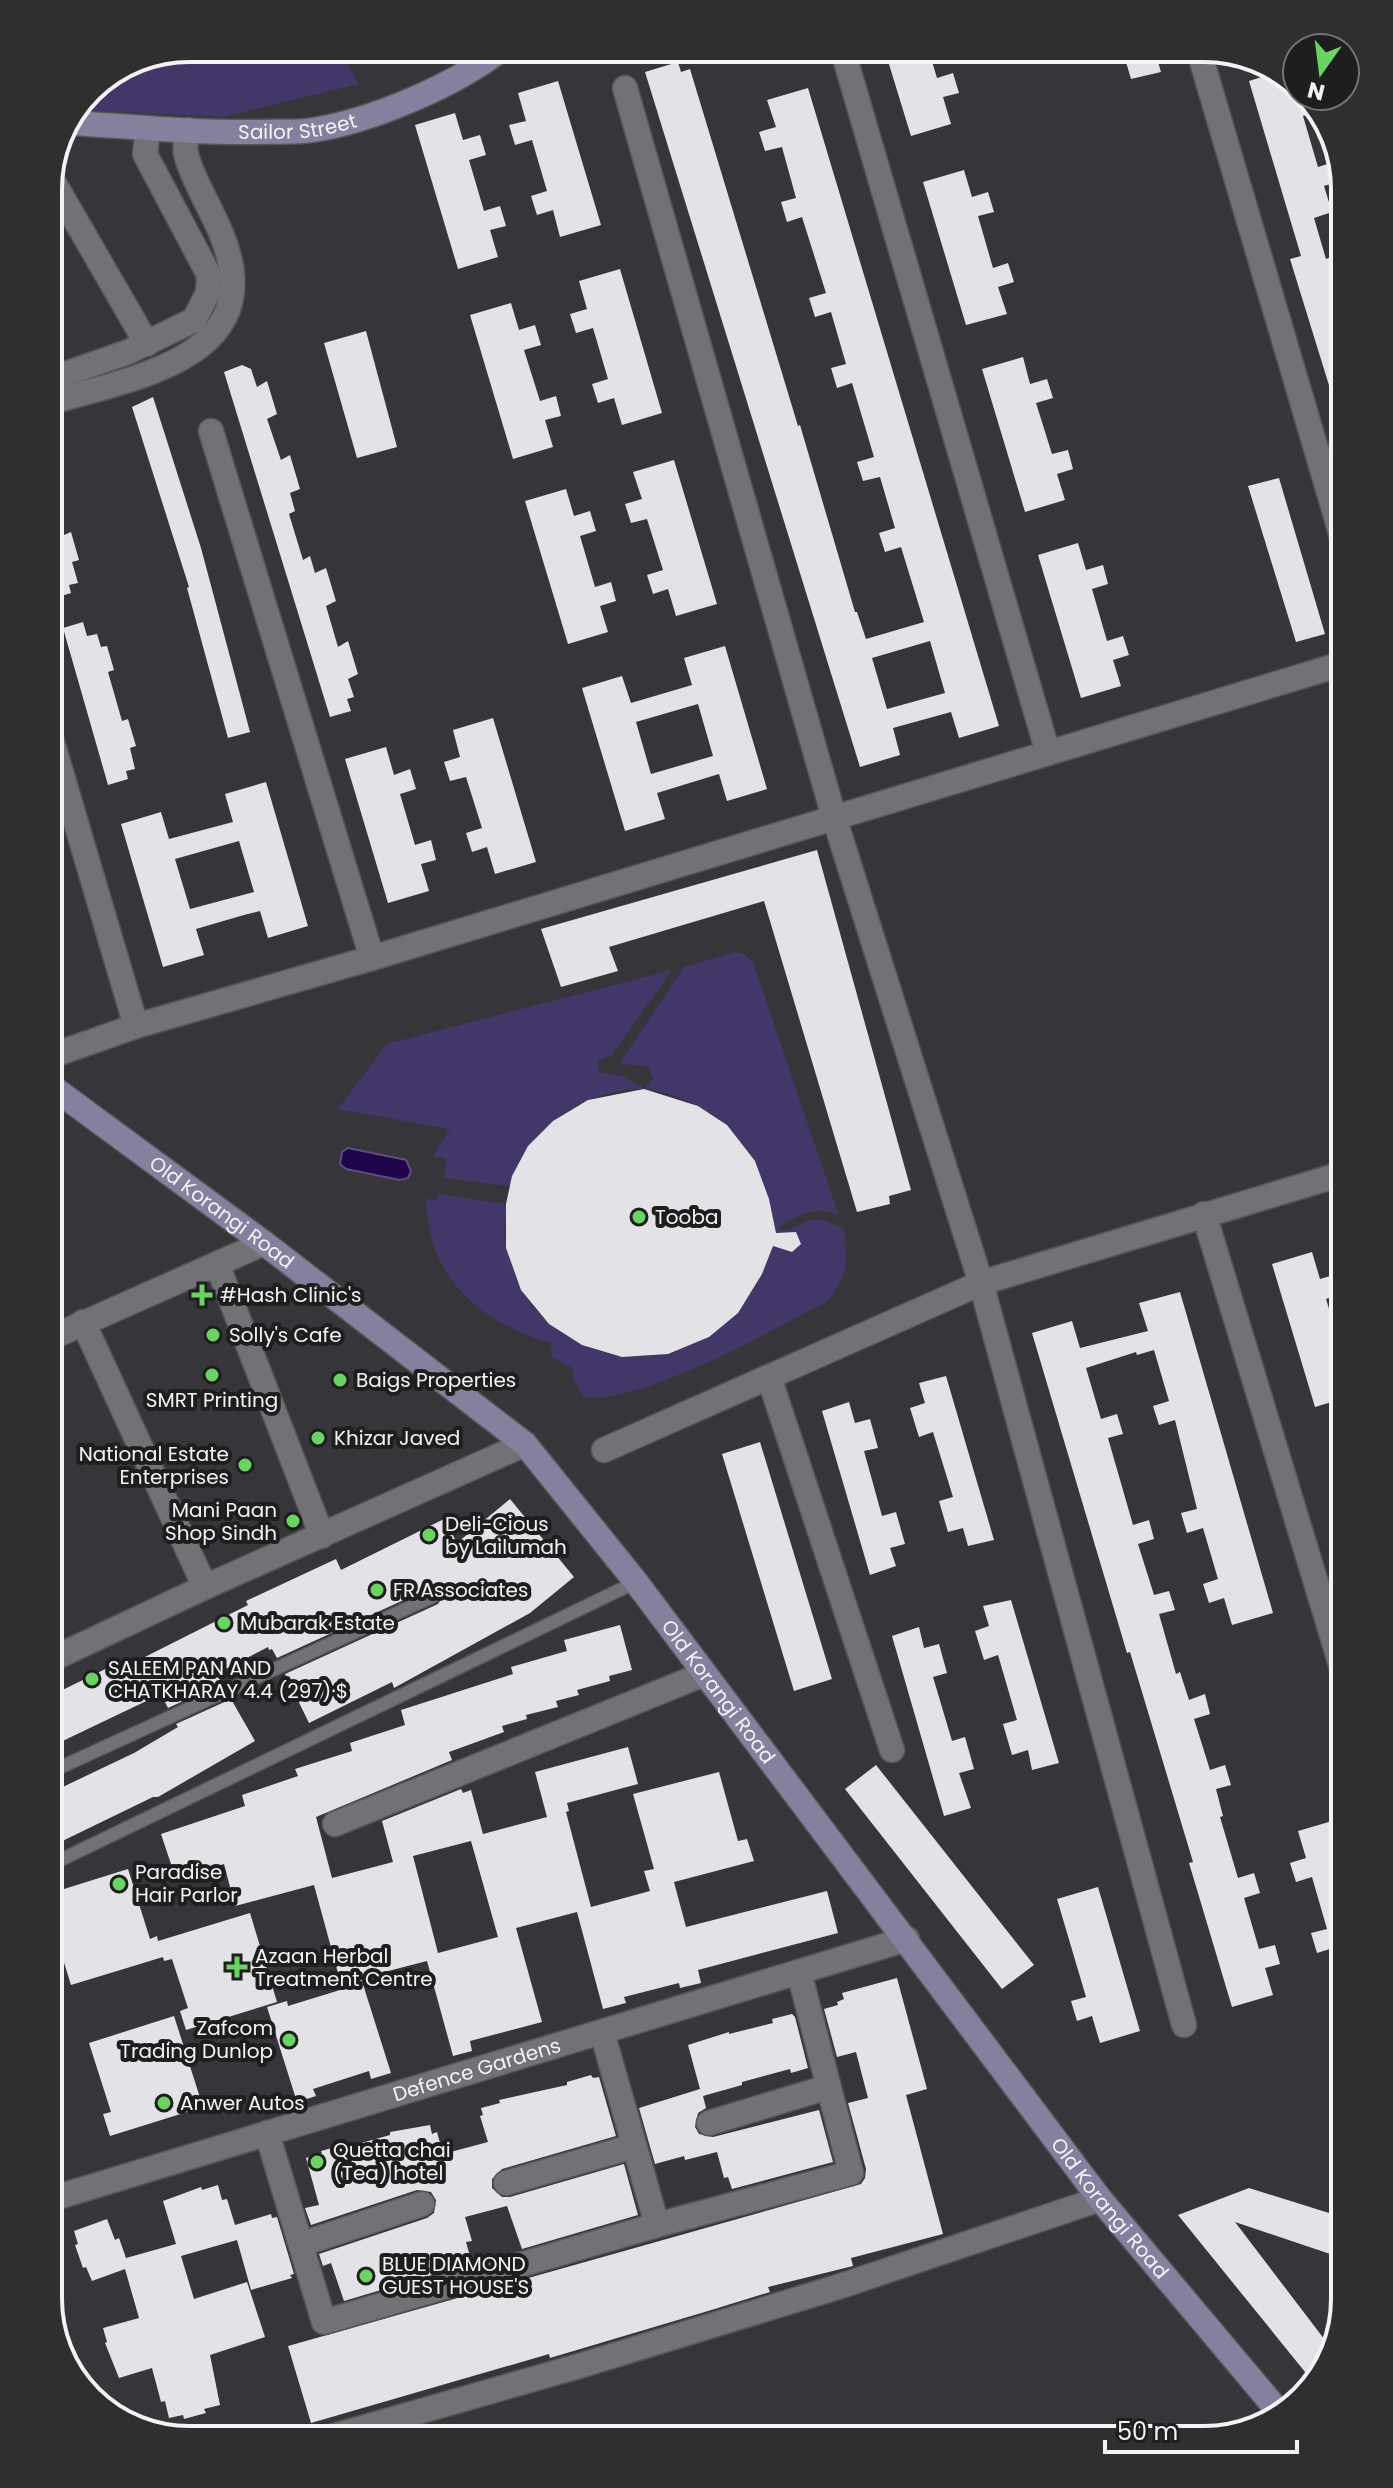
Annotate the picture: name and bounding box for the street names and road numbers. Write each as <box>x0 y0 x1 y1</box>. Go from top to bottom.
street label: Sailor Street <box>238 107 360 146</box>
street label: Old Korangi Road <box>144 1149 300 1275</box>
street label: Old Korangi Road <box>655 1614 782 1770</box>
street label: Defence Gardens <box>389 2031 564 2108</box>
street label: Old Korangi Road <box>1044 2132 1175 2285</box>

